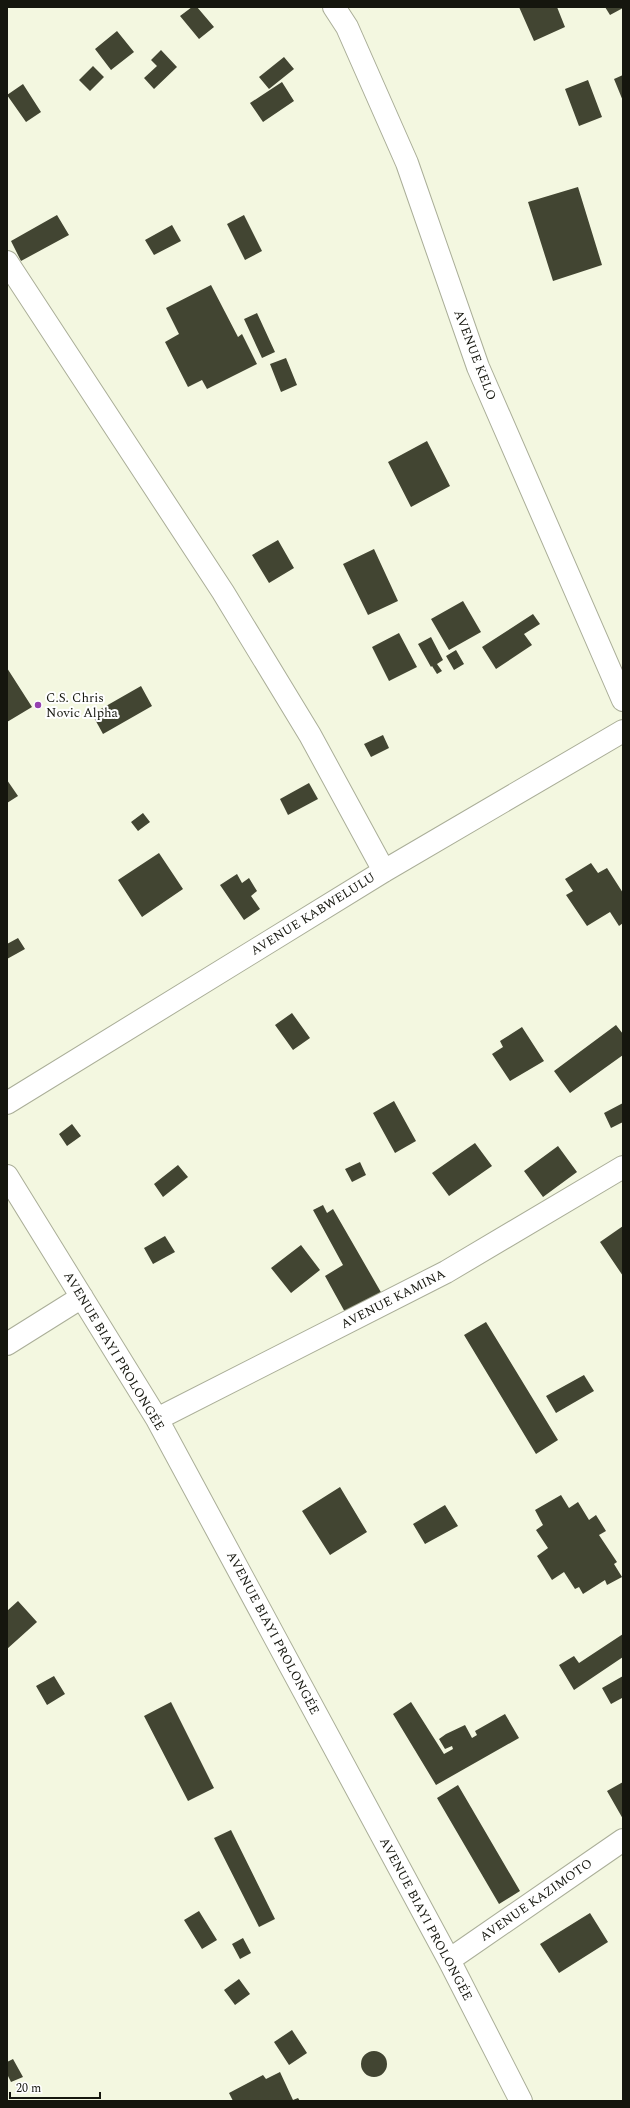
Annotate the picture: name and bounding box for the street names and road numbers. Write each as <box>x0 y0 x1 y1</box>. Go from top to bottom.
street label: AVENUE KELO <box>449 307 501 403</box>
street label: AVENUE KABWELULU <box>247 867 379 961</box>
street label: AVENUE KAMINA <box>337 1264 449 1334</box>
street label: AVENUE BIAYI PROLONGÉE <box>58 1268 170 1434</box>
street label: AVENUE BIAYI PROLONGÉE <box>221 1548 325 1718</box>
street label: AVENUE BIAYI PROLONGÉE <box>374 1834 478 2004</box>
street label: AVENUE KAZIMOTO <box>476 1854 596 1946</box>

